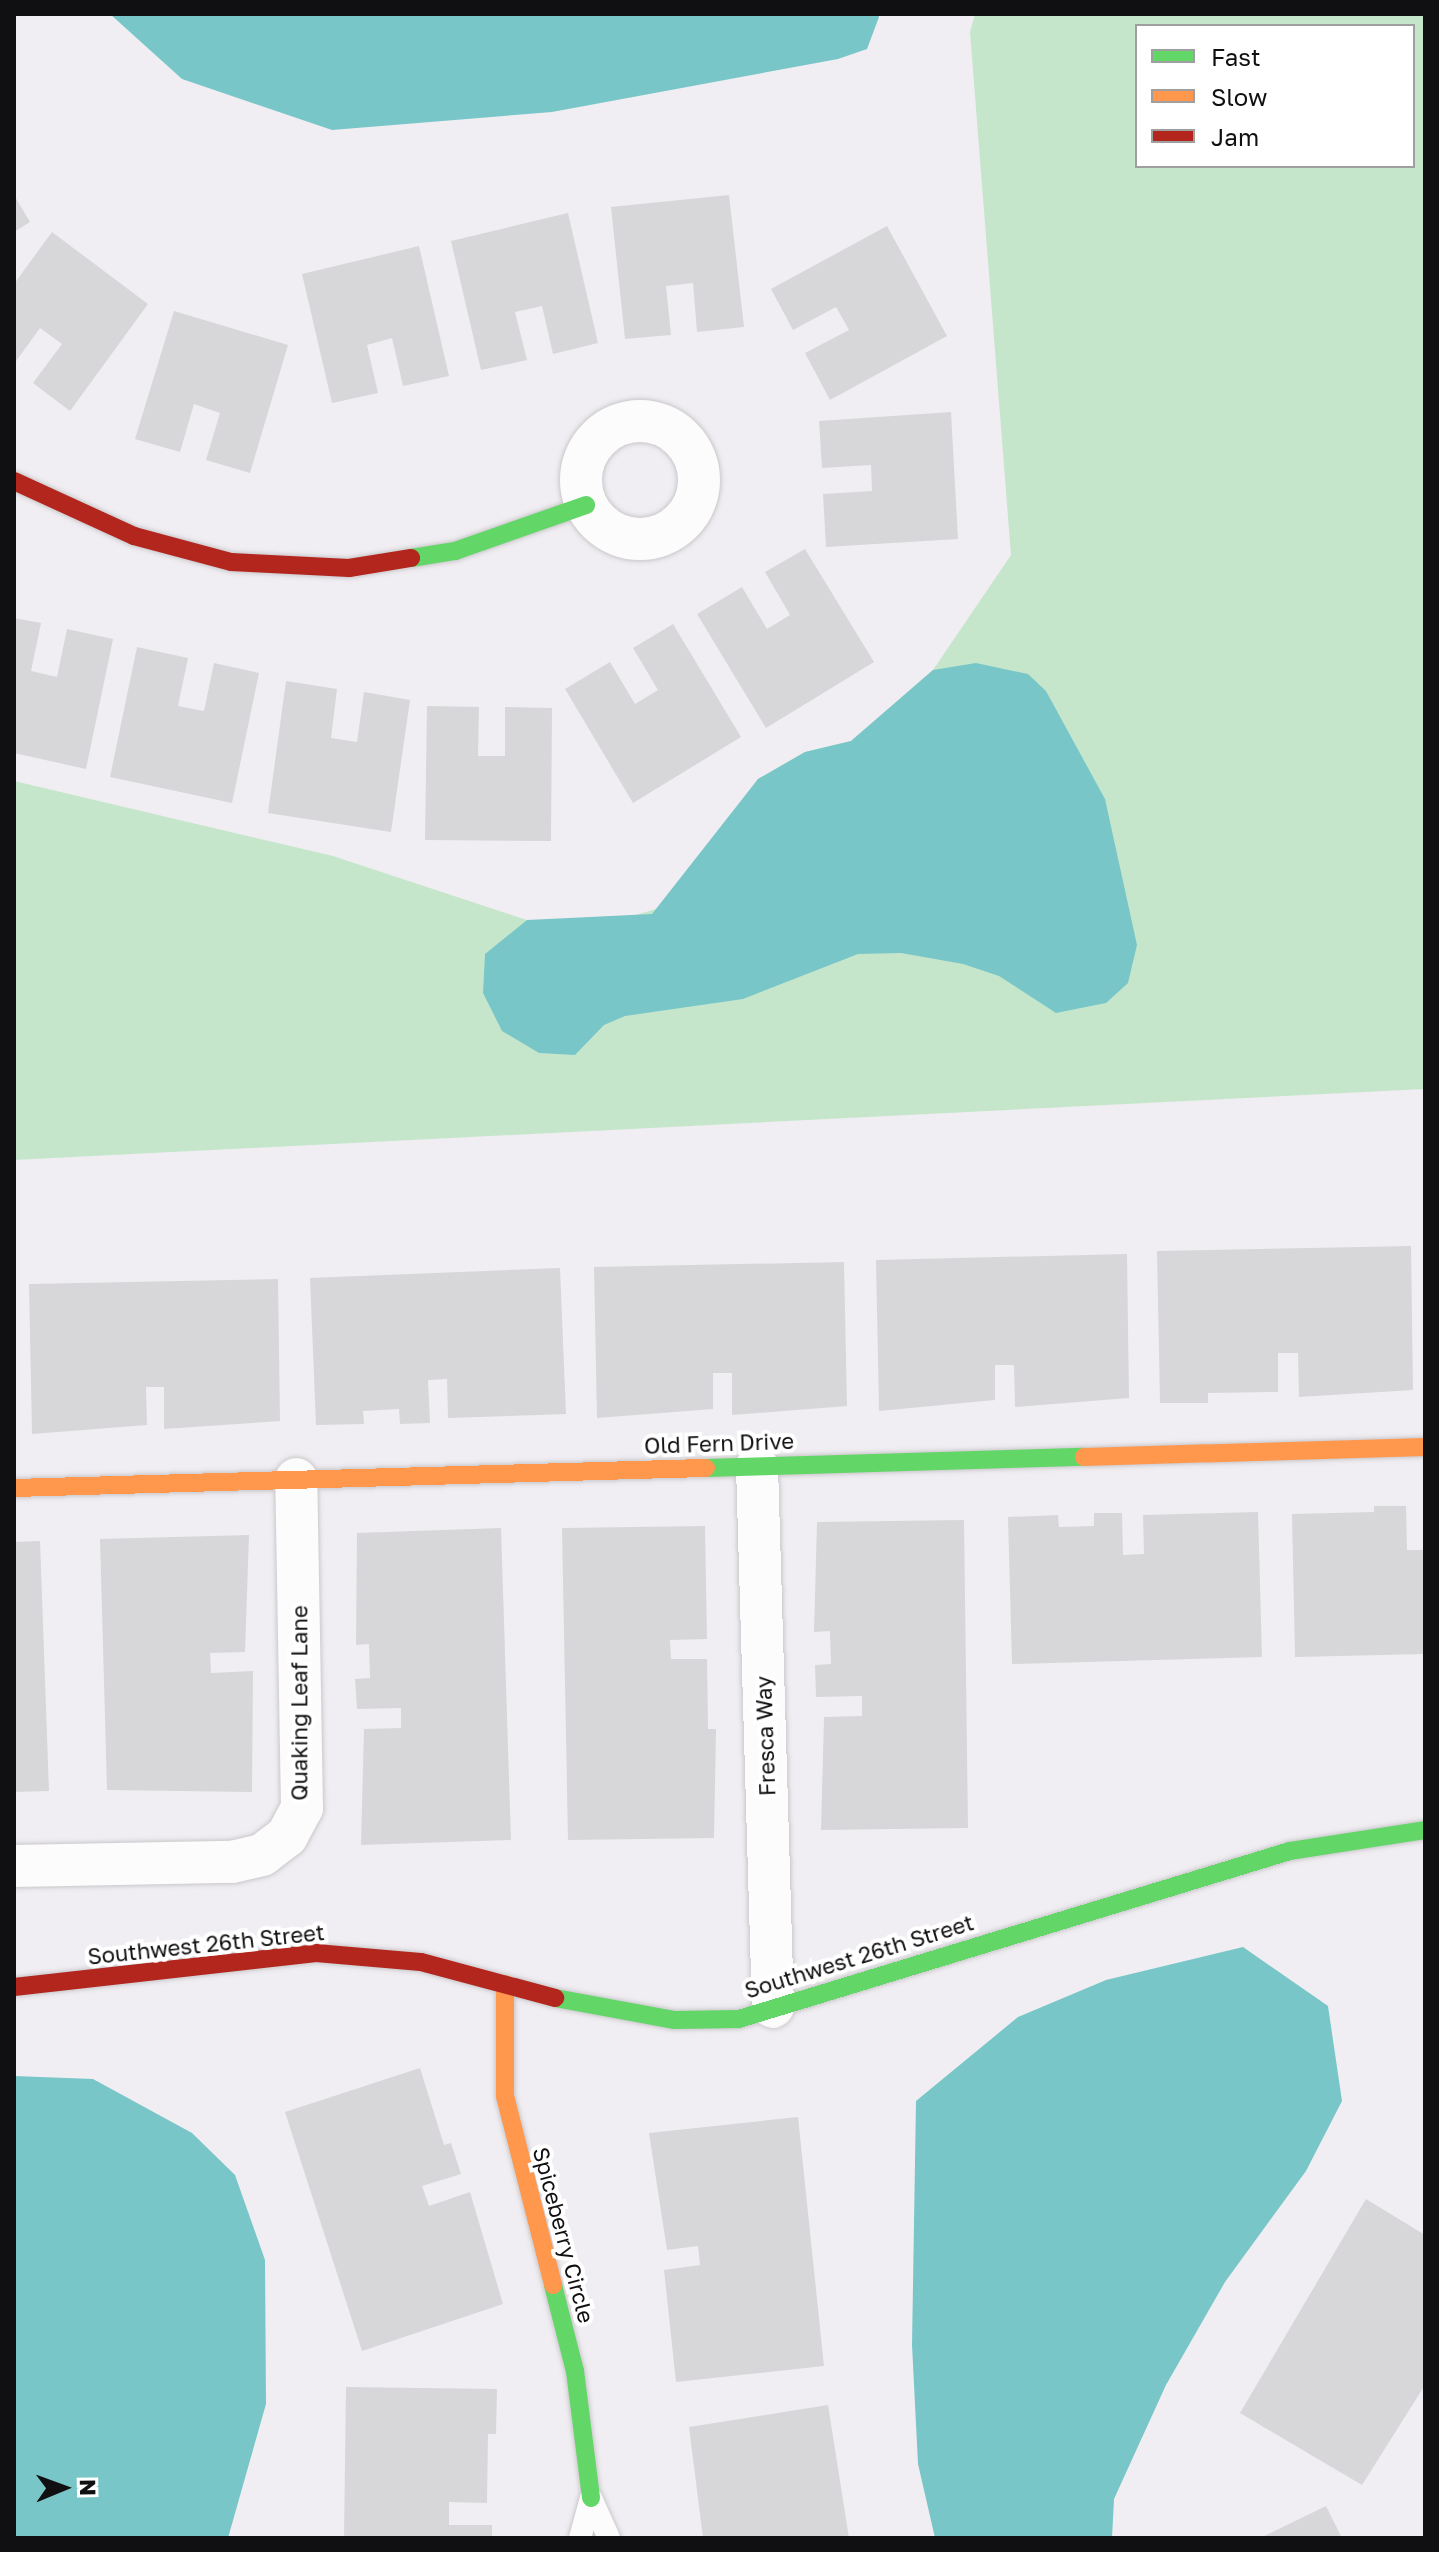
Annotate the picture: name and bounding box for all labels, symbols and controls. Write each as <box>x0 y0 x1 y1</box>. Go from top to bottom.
legend <box>1135 24 1415 168</box>
text: Fast <box>1211 42 1261 71</box>
text: Slow <box>1211 82 1267 111</box>
text: Jam <box>1211 122 1259 151</box>
street label: Old Fern Drive <box>644 1427 794 1459</box>
street label: Quaking Leaf Lane <box>286 1605 312 1801</box>
street label: Fresca Way <box>750 1675 780 1797</box>
street label: Southwest 26th Street <box>741 1909 977 2003</box>
street label: Southwest 26th Street <box>86 1918 326 1970</box>
street label: Spiceberry Circle <box>528 2144 600 2326</box>
north arrow <box>24 2448 104 2528</box>
text: N <box>75 2479 102 2496</box>

